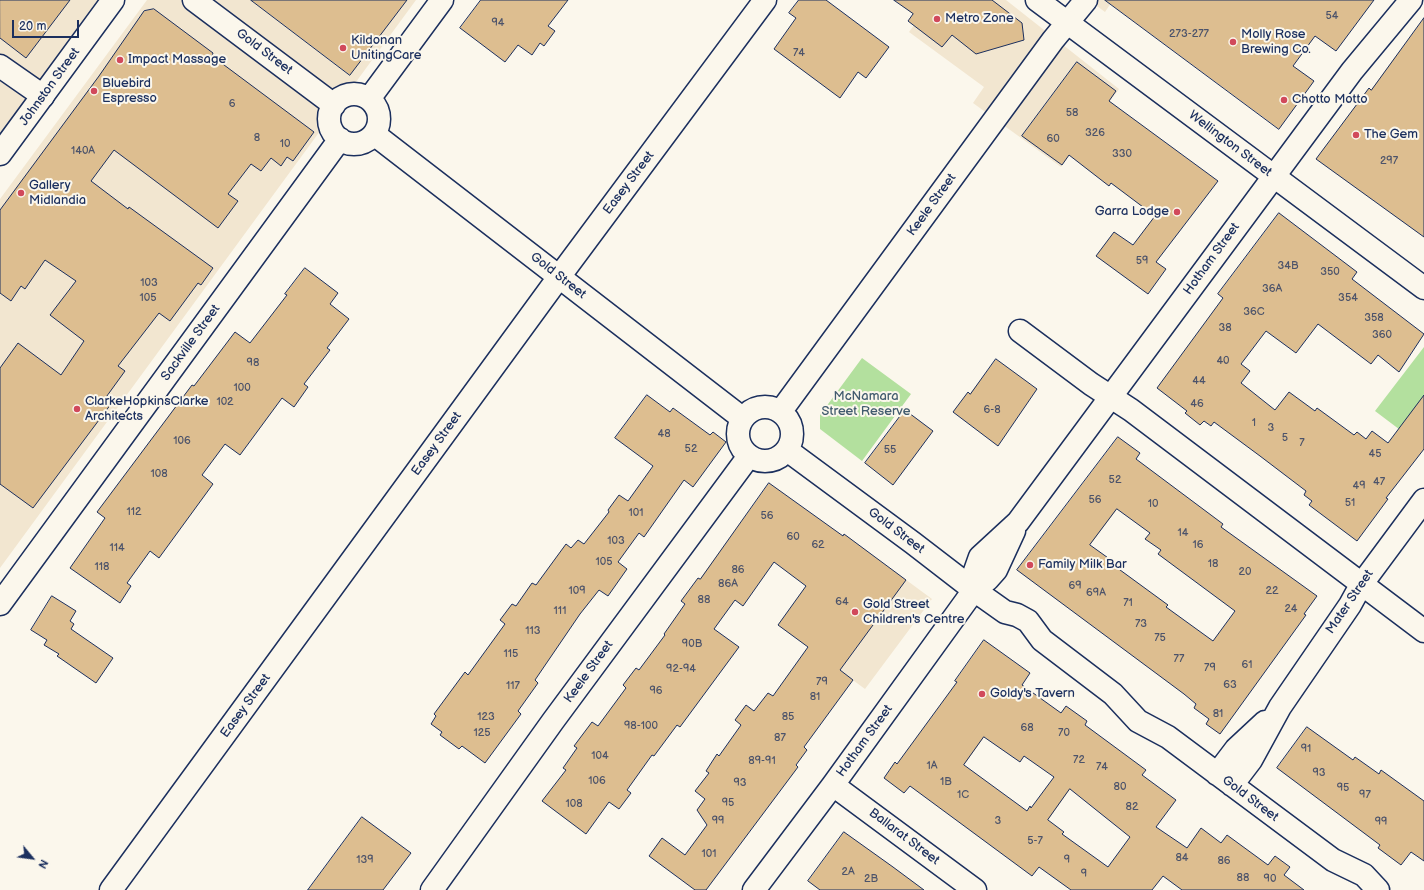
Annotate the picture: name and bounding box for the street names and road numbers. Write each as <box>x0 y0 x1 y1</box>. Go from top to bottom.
street label: Gold Street <box>233 26 295 78</box>
street label: Johnston Street <box>17 45 83 129</box>
street label: Wellington Street <box>1185 108 1275 180</box>
street label: Easey Street <box>600 148 658 218</box>
street label: Keele Street <box>904 171 960 239</box>
street label: Hotham Street <box>1181 220 1243 298</box>
street label: Gold Street <box>527 249 589 303</box>
street label: Sackville Street <box>158 302 224 384</box>
street label: Easey Street <box>409 409 465 479</box>
street label: Gold Street <box>865 505 927 557</box>
street label: Mater Street <box>1323 567 1377 637</box>
street label: Keele Street <box>561 638 617 706</box>
street label: Easey Street <box>218 671 274 741</box>
street label: Hotham Street <box>834 702 896 780</box>
street label: Gold Street <box>1219 773 1281 825</box>
street label: Ballarat Street <box>866 805 942 869</box>

